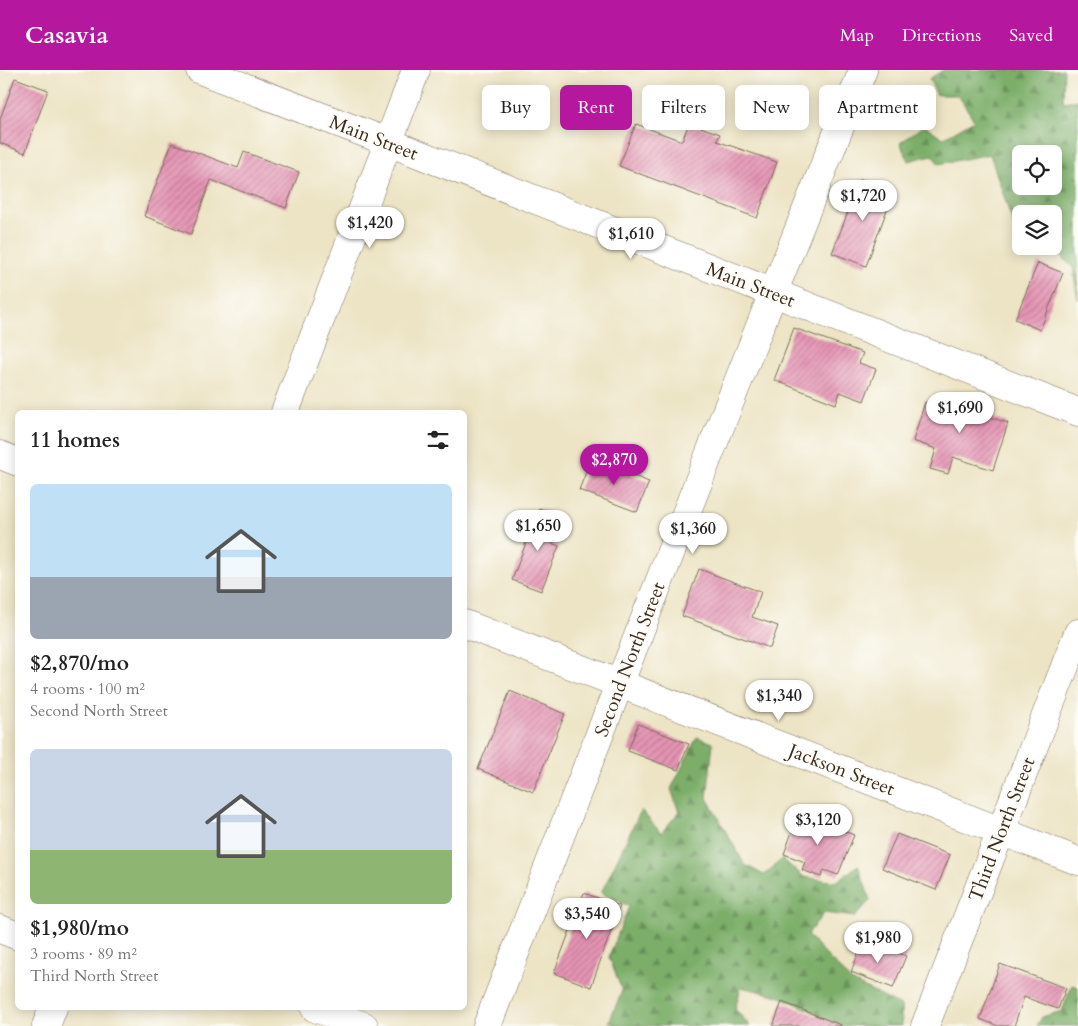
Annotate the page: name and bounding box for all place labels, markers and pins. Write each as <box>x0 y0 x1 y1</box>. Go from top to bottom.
pin: $1,720 <box>822 180 904 222</box>
pin: $1,420 <box>329 206 411 249</box>
pin: $1,610 <box>590 218 672 260</box>
pin: $1,690 <box>919 392 1001 434</box>
pin: $2,870 <box>573 444 655 486</box>
pin: $1,650 <box>497 510 579 552</box>
pin: $1,360 <box>652 512 734 555</box>
pin: $1,340 <box>738 680 820 722</box>
pin: $3,120 <box>777 804 859 846</box>
pin: $3,540 <box>546 898 628 940</box>
pin: $1,980 <box>837 922 919 964</box>

